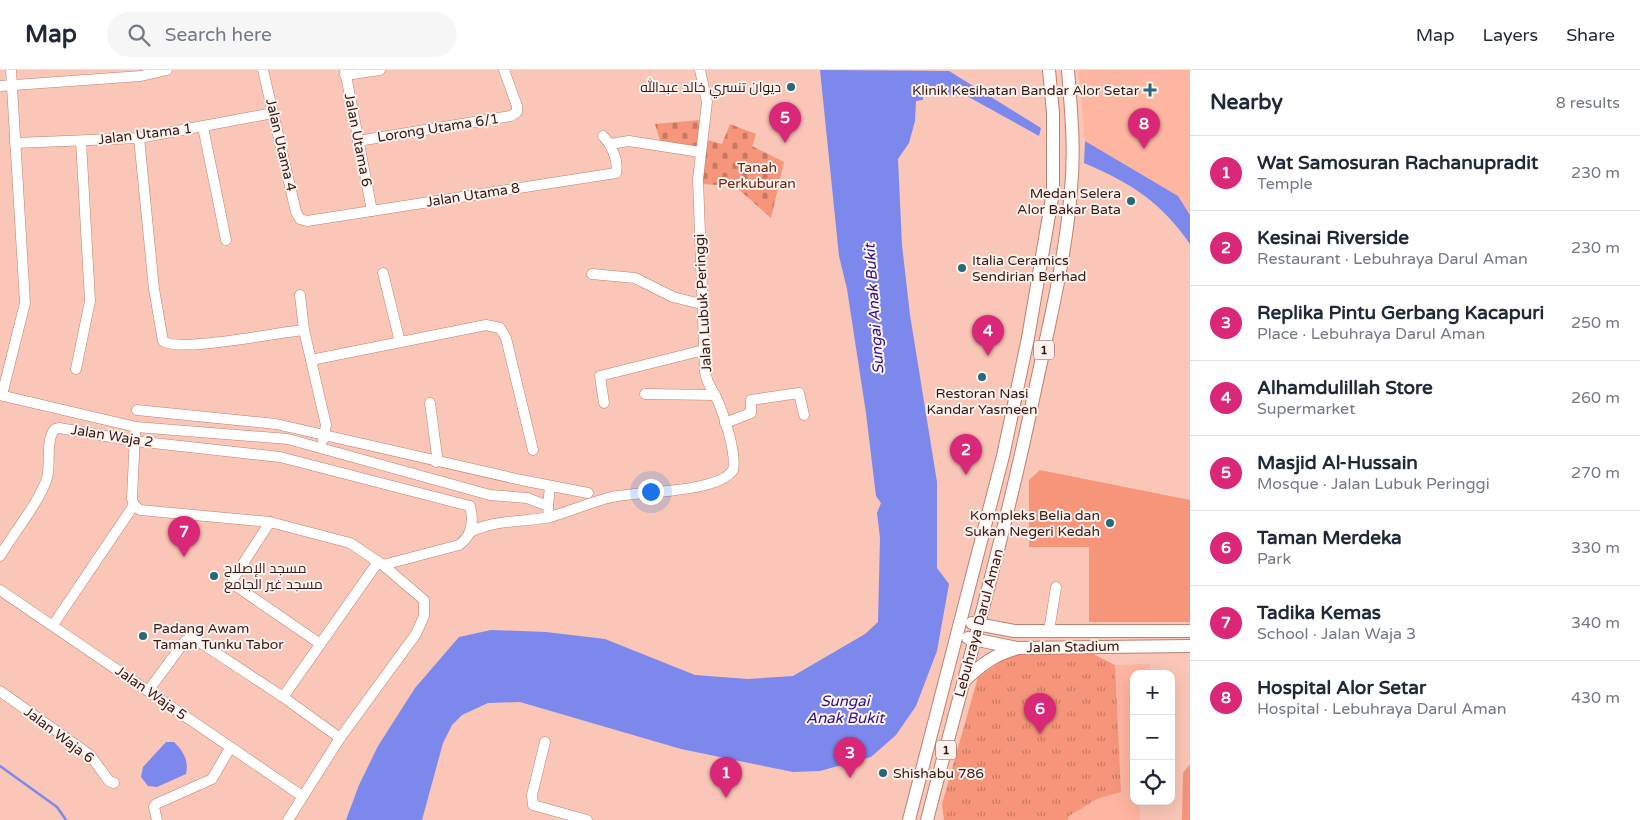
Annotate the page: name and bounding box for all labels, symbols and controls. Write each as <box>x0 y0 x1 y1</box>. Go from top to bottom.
search box <box>107 12 457 57</box>
text: Map <box>25 20 77 49</box>
icon: search <box>125 21 153 49</box>
text: Search here <box>165 24 272 46</box>
text: Map <box>1416 24 1455 46</box>
text: Layers <box>1483 24 1538 46</box>
text: Share <box>1566 24 1615 46</box>
place label: دیوان تنسري خالد عبدالله <box>640 78 781 99</box>
marker: دیوان تنسري خالد عبدالله <box>785 81 797 93</box>
place label: Klinik Kesihatan Bandar Alor Setar <box>912 82 1140 99</box>
marker: Klinik Kesihatan Bandar Alor Setar <box>1143 83 1157 97</box>
text: Nearby <box>1210 90 1283 115</box>
street label: Jalan Utama 6 <box>341 92 375 188</box>
text: 8 results <box>1556 93 1620 113</box>
street label: Jalan Utama 4 <box>262 97 300 193</box>
pin: 5 <box>769 102 801 143</box>
pin: 8 <box>1128 108 1160 149</box>
street label: Lorong Utama 6/1 <box>376 110 500 146</box>
street label: Jalan Utama 1 <box>97 120 193 148</box>
text: Wat Samosuran Rachanupradit <box>1257 152 1538 174</box>
park label: Tanah Perkuburan <box>718 159 796 192</box>
text: 1 <box>1221 163 1231 183</box>
text: 230 m <box>1571 163 1620 183</box>
text: Temple <box>1257 174 1313 194</box>
street label: Jalan Utama 8 <box>425 179 521 211</box>
place label: Medan Selera Alor Bakar Bata <box>1017 185 1121 218</box>
marker: Medan Selera Alor Bakar Bata <box>1125 195 1137 207</box>
text: Kesinai Riverside <box>1257 227 1409 249</box>
street label: Jalan Lubuk Peringgi <box>691 233 715 373</box>
text: 2 <box>1221 238 1231 258</box>
text: 230 m <box>1571 238 1620 258</box>
water label: Sungai Anak Bukit <box>860 241 888 375</box>
text: Restaurant · Lebuhraya Darul Aman <box>1257 249 1528 269</box>
place label: Italia Ceramics Sendirian Berhad <box>972 252 1086 285</box>
marker: Italia Ceramics Sendirian Berhad <box>956 262 968 274</box>
text: Replika Pintu Gerbang Kacapuri <box>1257 302 1544 324</box>
text: 3 <box>1221 313 1231 333</box>
text: 250 m <box>1571 313 1620 333</box>
pin: 4 <box>972 315 1004 356</box>
text: Place · Lebuhraya Darul Aman <box>1257 324 1485 344</box>
road number: 1 <box>1034 340 1054 360</box>
marker: Restoran Nasi Kandar Yasmeen <box>976 371 988 383</box>
text: Alhamdulillah Store <box>1257 377 1433 399</box>
place label: Restoran Nasi Kandar Yasmeen <box>926 385 1038 418</box>
text: 4 <box>1221 388 1231 408</box>
text: 260 m <box>1571 388 1620 408</box>
text: Supermarket <box>1257 399 1355 419</box>
street label: Jalan Waja 2 <box>70 421 154 451</box>
pin: 2 <box>950 434 982 475</box>
text: Masjid Al-Hussain <box>1257 452 1418 474</box>
text: 5 <box>1221 463 1231 483</box>
text: 270 m <box>1571 463 1620 483</box>
text: Mosque · Jalan Lubuk Peringgi <box>1257 474 1490 494</box>
your location <box>638 479 664 505</box>
place label: Kompleks Belia dan Sukan Negeri Kedah <box>965 507 1100 540</box>
pin: 7 <box>168 516 200 557</box>
marker: Kompleks Belia dan Sukan Negeri Kedah <box>1104 517 1116 529</box>
text: Taman Merdeka <box>1257 527 1402 549</box>
text: 6 <box>1221 538 1231 558</box>
text: 330 m <box>1571 538 1620 558</box>
street label: Lebuhraya Darul Aman <box>951 547 1007 699</box>
text: Park <box>1257 549 1291 569</box>
place label: مسجد الإصلاح مسجد غير الجامع <box>224 560 323 593</box>
marker: مسجد الإصلاح مسجد غير الجامع <box>208 570 220 582</box>
text: Tadika Kemas <box>1257 602 1381 624</box>
text: 7 <box>1221 613 1231 633</box>
text: 340 m <box>1571 613 1620 633</box>
place label: Padang Awam Taman Tunku Tabor <box>153 620 284 653</box>
text: School · Jalan Waja 3 <box>1257 624 1416 644</box>
marker: Padang Awam Taman Tunku Tabor <box>137 630 149 642</box>
street label: Jalan Stadium <box>1026 638 1120 656</box>
street label: Jalan Waja 5 <box>112 662 190 724</box>
map controls <box>1130 670 1175 805</box>
button: + <box>1130 670 1175 715</box>
text: Hospital Alor Setar <box>1257 677 1426 699</box>
text: 8 <box>1221 688 1231 708</box>
text: 430 m <box>1571 688 1620 708</box>
water label: Sungai Anak Bukit <box>806 692 886 727</box>
pin: 6 <box>1024 693 1056 734</box>
text: Hospital · Lebuhraya Darul Aman <box>1257 699 1507 719</box>
street label: Jalan Waja 6 <box>21 703 98 767</box>
button: − <box>1130 715 1175 760</box>
pin: 3 <box>834 737 866 778</box>
road number: 1 <box>936 740 956 760</box>
pin: 1 <box>710 757 742 798</box>
button: locate <box>1130 760 1175 805</box>
place label: Shishabu 786 <box>893 765 984 782</box>
marker: Shishabu 786 <box>877 767 889 779</box>

